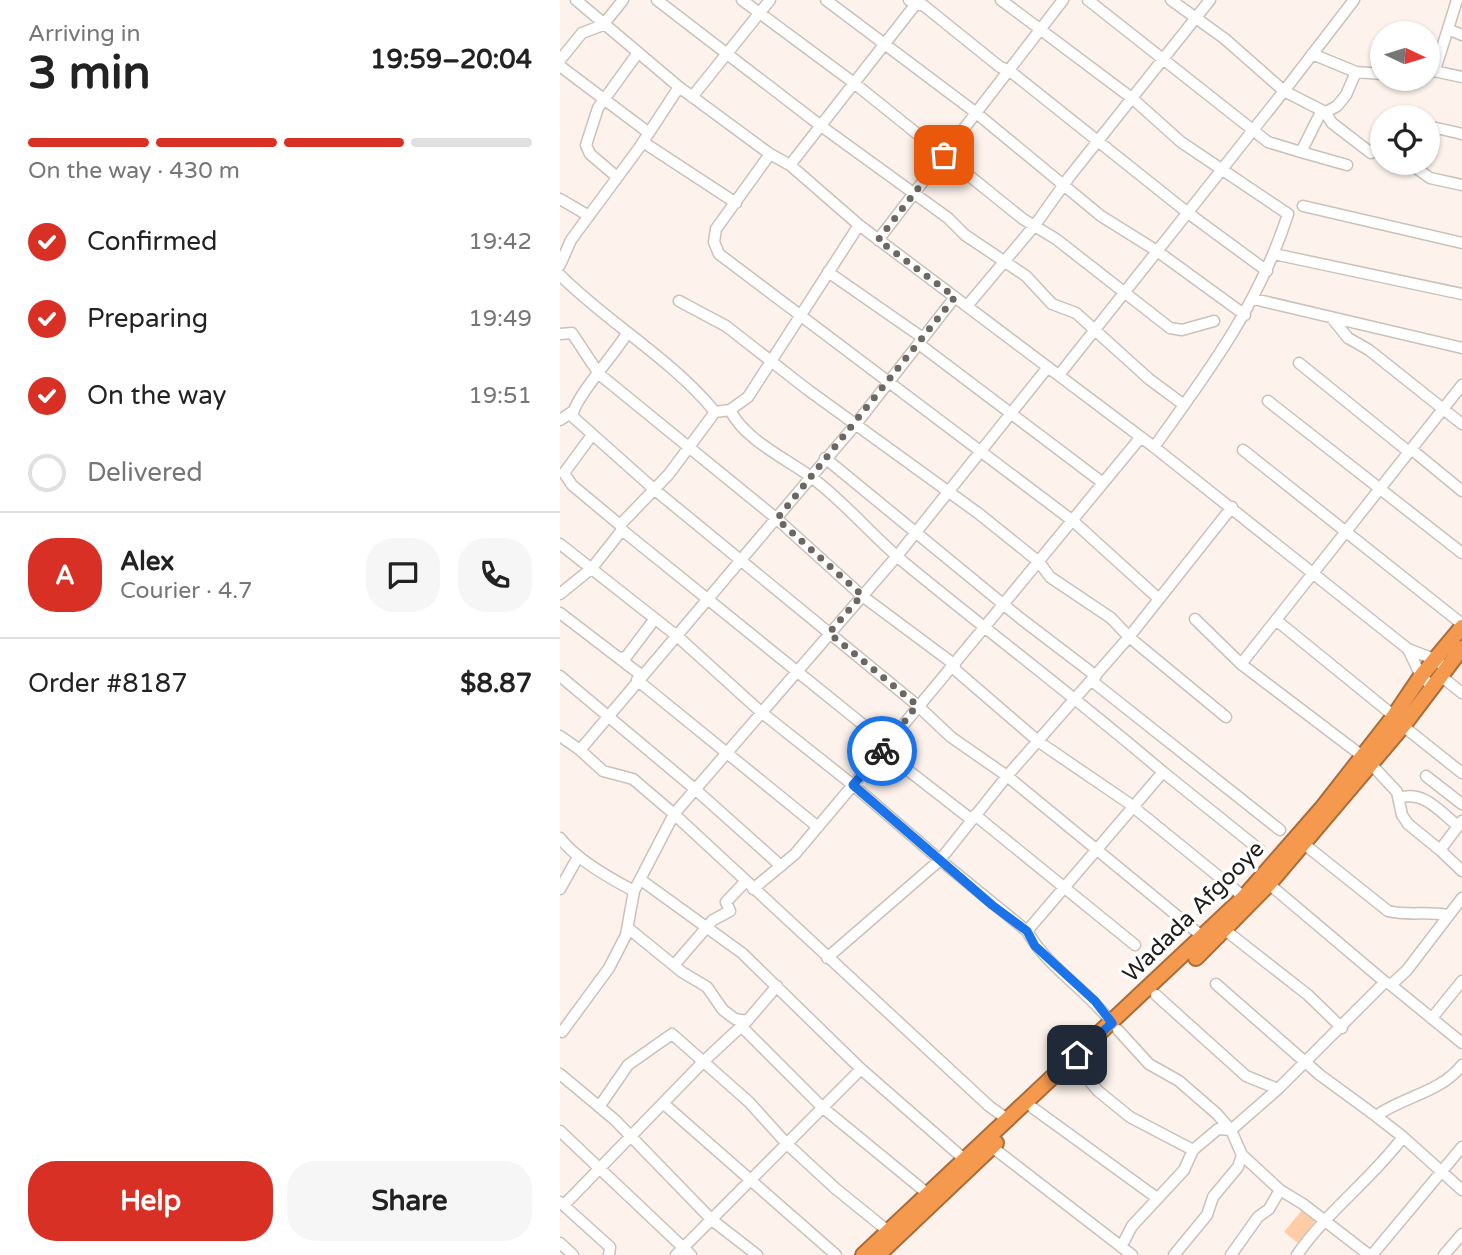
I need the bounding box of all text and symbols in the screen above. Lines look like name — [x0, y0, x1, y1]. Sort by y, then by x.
text: Arriving in — [28, 20, 141, 48]
north arrow — [1370, 21, 1440, 91]
map controls — [1370, 21, 1440, 175]
text: 19:59–20:04 — [370, 44, 532, 75]
text: 3 min — [28, 46, 151, 101]
button: locate — [1370, 105, 1440, 175]
pin — [914, 125, 974, 185]
icon: bag — [925, 136, 963, 174]
text: On the way · 430 m — [28, 157, 240, 185]
icon: check — [28, 223, 66, 261]
text: Confirmed — [87, 226, 217, 257]
text: 19:42 — [468, 228, 532, 256]
icon: check — [28, 300, 66, 338]
text: Preparing — [87, 303, 208, 334]
text: 19:49 — [468, 305, 532, 333]
icon: check — [28, 377, 66, 415]
text: On the way — [87, 380, 227, 411]
text: 19:51 — [468, 382, 532, 410]
text: Delivered — [87, 457, 203, 488]
button: chat — [366, 538, 440, 612]
button: phone — [458, 538, 532, 612]
text: Alex — [120, 546, 174, 577]
text: A — [55, 560, 75, 591]
text: Courier · 4.7 — [120, 577, 253, 605]
text: Order #8187 — [28, 668, 188, 699]
text: $8.87 — [460, 668, 532, 699]
courier — [847, 716, 917, 786]
icon: bike — [863, 732, 901, 770]
street label: Wadada Afgooye — [1117, 835, 1270, 988]
pin — [1047, 1025, 1107, 1085]
icon: home — [1058, 1036, 1096, 1074]
button: Help — [28, 1161, 273, 1241]
button: Share — [287, 1161, 532, 1241]

